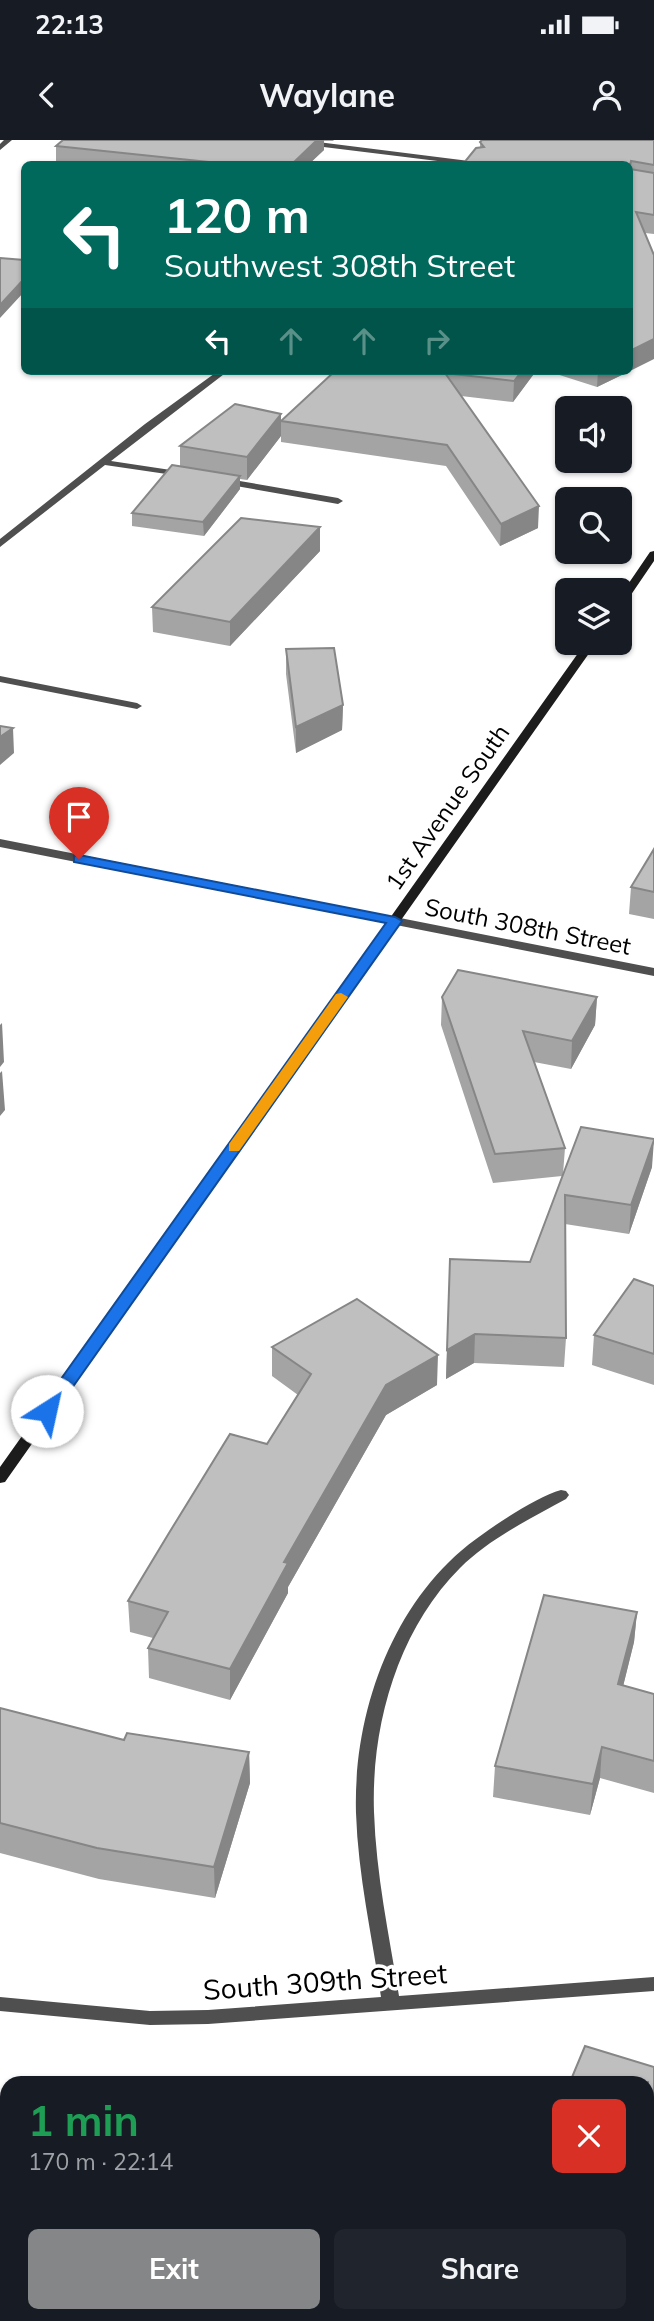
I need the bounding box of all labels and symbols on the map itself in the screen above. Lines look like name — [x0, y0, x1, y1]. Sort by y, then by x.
street label: 1st Avenue South — [379, 718, 515, 896]
pin — [49, 787, 109, 859]
street label: South 308th Street — [422, 891, 634, 961]
position arrow — [10, 1374, 84, 1448]
street label: South 309th Street — [202, 1955, 448, 2007]

